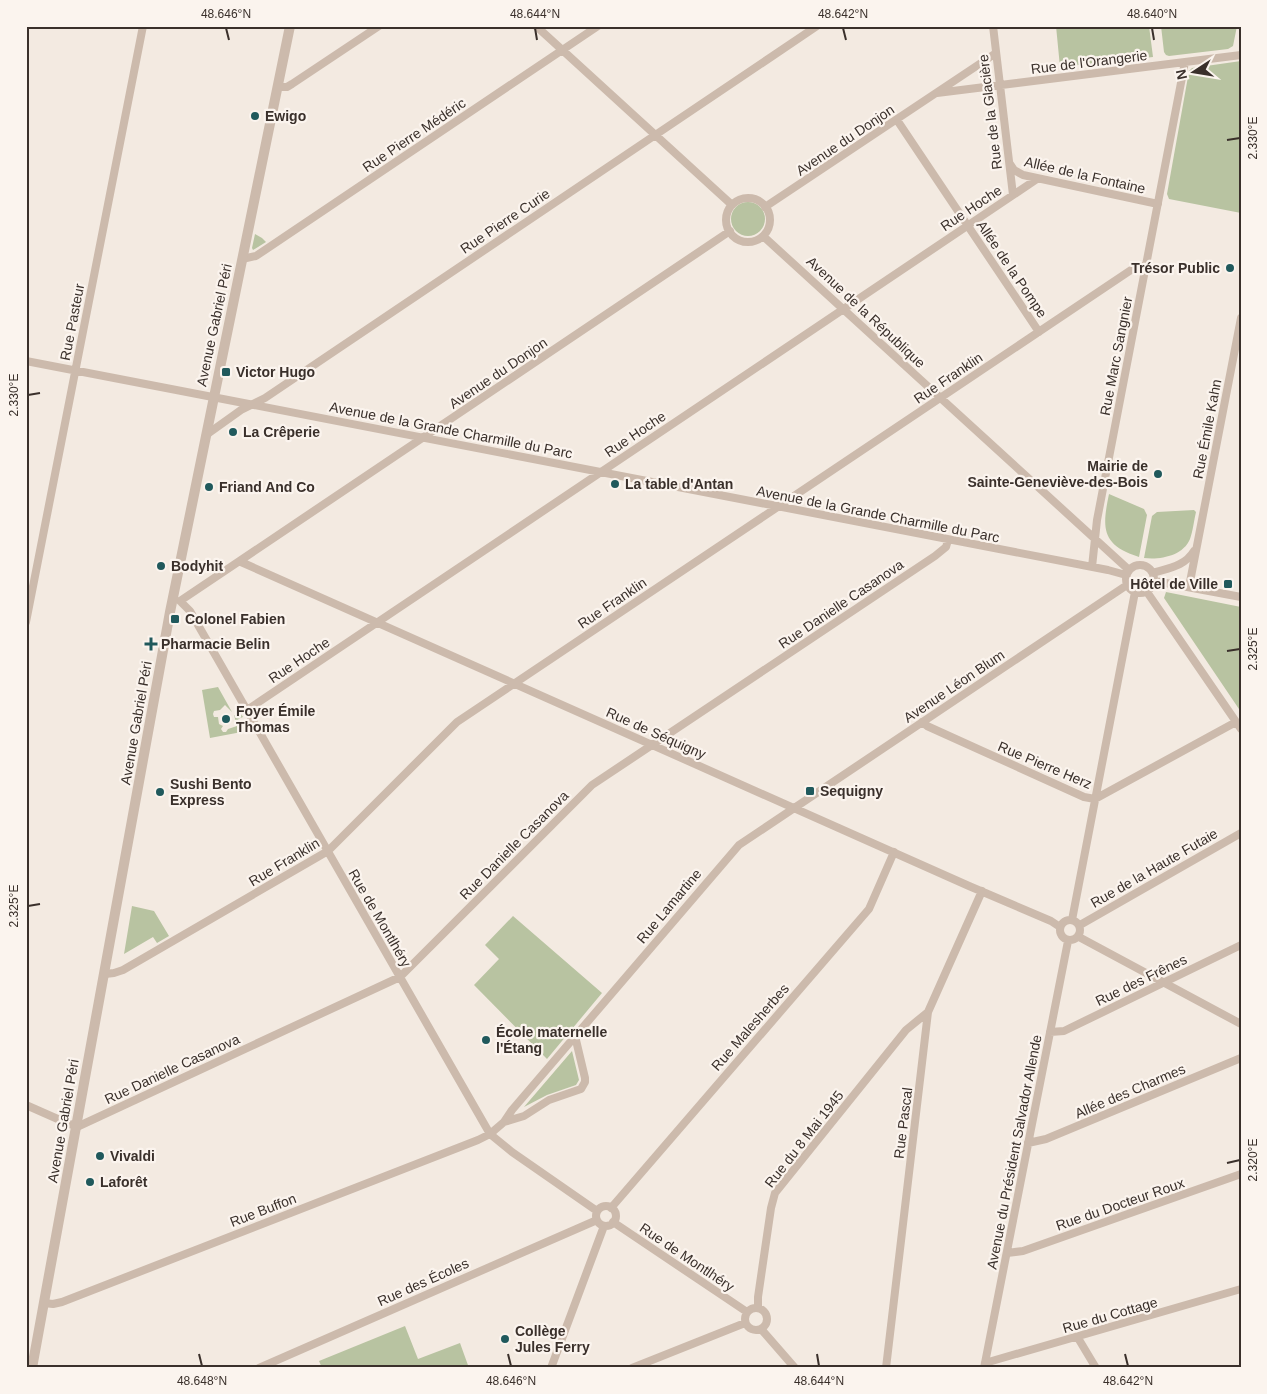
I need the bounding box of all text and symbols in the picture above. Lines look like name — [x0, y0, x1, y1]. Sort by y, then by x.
text: 48.646°N — [201, 7, 251, 21]
text: 48.644°N — [510, 7, 560, 21]
text: 48.642°N — [818, 7, 868, 21]
text: 48.640°N — [1127, 7, 1177, 21]
street label: Rue de l'Orangerie — [1030, 47, 1148, 77]
north arrow — [1170, 48, 1220, 98]
street label: Rue de la Glacière — [975, 53, 1005, 171]
text: N — [1172, 68, 1190, 81]
street label: Rue Pierre Médéric — [360, 95, 468, 175]
street label: Avenue du Donjon — [793, 101, 897, 179]
place label: Ewigo — [265, 108, 306, 124]
marker: Ewigo — [249, 110, 261, 122]
text: 2.330°E — [1246, 117, 1260, 159]
street label: Allée de la Fontaine — [1023, 153, 1147, 197]
street label: Rue Hoche — [937, 182, 1005, 234]
street label: Rue Pierre Curie — [457, 185, 553, 257]
street label: Allée de la Pompe — [974, 217, 1051, 321]
street label: Avenue de la République — [803, 253, 929, 371]
place label: Trésor Public — [1131, 260, 1220, 276]
street label: Avenue Gabriel Péri — [193, 262, 235, 388]
marker: Trésor Public — [1224, 262, 1236, 274]
street label: Rue Pasteur — [57, 282, 87, 362]
street label: Rue Marc Sangnier — [1097, 295, 1135, 417]
street label: Avenue du Donjon — [446, 334, 550, 412]
street label: Rue Franklin — [911, 349, 985, 407]
place label: Victor Hugo — [236, 364, 315, 380]
marker: Victor Hugo — [220, 366, 232, 378]
text: 2.330°E — [7, 374, 21, 416]
street label: Rue Émile Kahn — [1189, 378, 1225, 480]
street label: Avenue de la Grande Charmille du Parc — [328, 399, 574, 461]
street label: Rue Hoche — [601, 408, 669, 460]
place label: La Crêperie — [243, 424, 320, 440]
marker: La Crêperie — [227, 426, 239, 438]
place label: Mairie de Sainte-Geneviève-des-Bois — [967, 458, 1148, 490]
marker: Mairie de Sainte-Geneviève-des-Bois — [1152, 468, 1164, 480]
place label: La table d'Antan — [625, 476, 733, 492]
marker: La table d'Antan — [609, 478, 621, 490]
place label: Friand And Co — [219, 479, 315, 495]
marker: Friand And Co — [203, 481, 215, 493]
street label: Avenue de la Grande Charmille du Parc — [755, 483, 1001, 545]
street label: Rue Danielle Casanova — [776, 556, 907, 652]
place label: Bodyhit — [171, 558, 223, 574]
marker: Bodyhit — [155, 560, 167, 572]
street label: Rue Franklin — [575, 574, 649, 632]
place label: Hôtel de Ville — [1130, 576, 1218, 592]
marker: Hôtel de Ville — [1222, 578, 1234, 590]
place label: Colonel Fabien — [185, 611, 285, 627]
marker: Colonel Fabien — [169, 613, 181, 625]
text: 2.325°E — [1246, 628, 1260, 670]
street label: Rue Hoche — [265, 634, 333, 686]
place label: Pharmacie Belin — [161, 636, 270, 652]
marker: Pharmacie Belin — [145, 638, 157, 650]
street label: Avenue Léon Blum — [901, 646, 1007, 726]
street label: Avenue Gabriel Péri — [117, 660, 155, 786]
place label: Foyer Émile Thomas — [236, 703, 316, 735]
street label: Rue de Séquigny — [604, 704, 708, 762]
marker: Foyer Émile Thomas — [220, 713, 232, 725]
street label: Rue Pierre Herz — [996, 738, 1094, 792]
place label: Sushi Bento Express — [170, 776, 252, 808]
place label: Sequigny — [820, 783, 883, 799]
marker: Sequigny — [804, 785, 816, 797]
marker: Sushi Bento Express — [154, 786, 166, 798]
street label: Rue Danielle Casanova — [456, 787, 572, 903]
street label: Rue de la Haute Futaie — [1088, 825, 1221, 911]
street label: Rue Franklin — [246, 835, 322, 889]
street label: Rue de Montlhéry — [345, 866, 415, 970]
street label: Rue Lamartine — [633, 866, 705, 946]
text: 2.325°E — [7, 885, 21, 927]
street label: Rue des Frênes — [1093, 951, 1189, 1009]
street label: Rue Malesherbes — [708, 980, 792, 1074]
place label: École maternelle l'Étang — [496, 1024, 607, 1056]
street label: Rue Danielle Casanova — [102, 1031, 242, 1107]
street label: Avenue du Président Salvador Allende — [983, 1033, 1045, 1271]
marker: École maternelle l'Étang — [480, 1034, 492, 1046]
street label: Avenue Gabriel Péri — [44, 1058, 82, 1184]
street label: Allée des Charmes — [1072, 1061, 1188, 1121]
street label: Rue Pascal — [891, 1086, 915, 1160]
street label: Rue du 8 Mai 1945 — [761, 1087, 847, 1191]
text: 2.320°E — [1246, 1139, 1260, 1181]
place label: Vivaldi — [110, 1148, 155, 1164]
marker: Vivaldi — [94, 1150, 106, 1162]
place label: Laforêt — [100, 1174, 148, 1190]
street label: Rue du Docteur Roux — [1054, 1175, 1186, 1233]
marker: Laforêt — [84, 1176, 96, 1188]
street label: Rue Buffon — [228, 1190, 298, 1230]
street label: Rue de Montlhéry — [637, 1219, 737, 1295]
street label: Rue des Écoles — [375, 1255, 471, 1309]
street label: Rue du Cottage — [1061, 1294, 1160, 1336]
place label: Collège Jules Ferry — [515, 1323, 590, 1355]
marker: Collège Jules Ferry — [499, 1333, 511, 1345]
text: 48.648°N — [177, 1374, 227, 1388]
text: 48.646°N — [486, 1374, 536, 1388]
text: 48.644°N — [794, 1374, 844, 1388]
text: 48.642°N — [1103, 1374, 1153, 1388]

